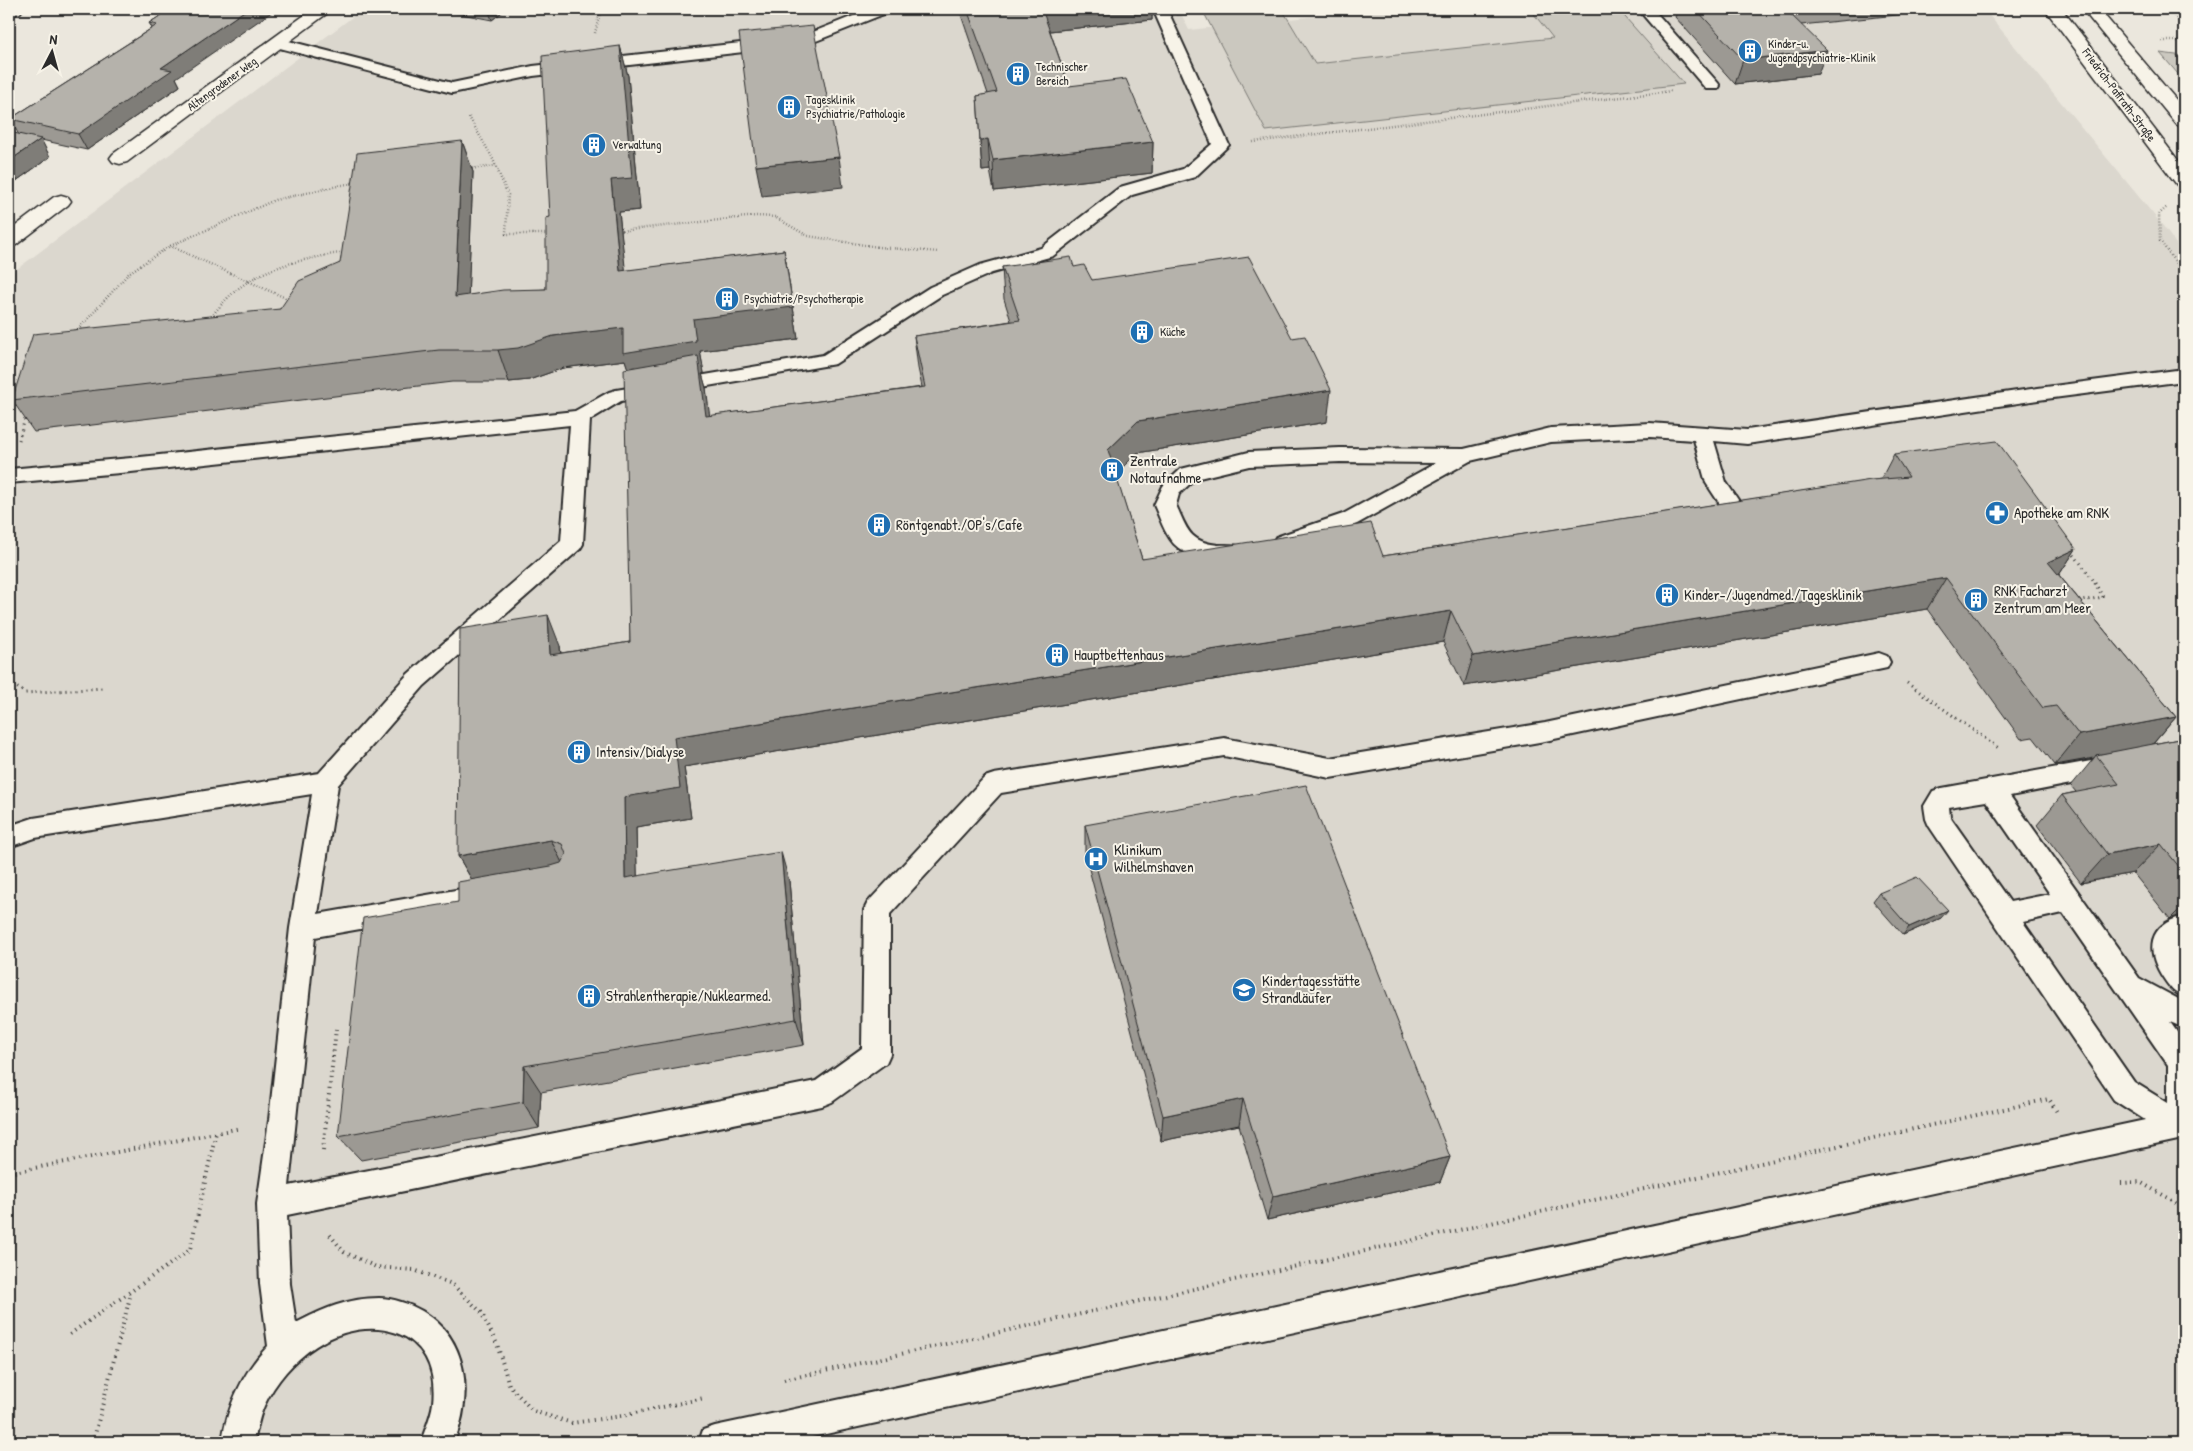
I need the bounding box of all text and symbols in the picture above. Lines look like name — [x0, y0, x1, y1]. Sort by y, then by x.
north arrow — [28, 28, 78, 78]
text: N — [49, 29, 59, 48]
place label: Kinder-u. Jugendpsychiatrie-Klinik — [1768, 35, 1876, 66]
building icon: Kinder-u. Jugendpsychiatrie-Klinik — [1737, 38, 1763, 64]
street label: Friedrich-Paffrath-Straße — [2078, 44, 2160, 145]
street label: Altengrodener Weg — [183, 52, 260, 115]
place label: Technischer Bereich — [1036, 58, 1088, 89]
building icon: Technischer Bereich — [1005, 61, 1031, 87]
place label: Tagesklinik Psychiatrie/Pathologie — [806, 91, 905, 122]
building icon: Tagesklinik Psychiatrie/Pathologie — [776, 94, 802, 120]
building icon: Verwaltung — [581, 132, 607, 158]
place label: Verwaltung — [612, 136, 661, 153]
building icon: Psychiatrie/Psychotherapie — [714, 286, 740, 312]
place label: Psychiatrie/Psychotherapie — [744, 290, 864, 307]
building icon: Küche — [1129, 319, 1155, 345]
place label: Küche — [1160, 323, 1186, 340]
place label: Zentrale Notaufnahme — [1130, 450, 1202, 488]
building icon: Zentrale Notaufnahme — [1099, 457, 1125, 483]
pharmacy icon: Apotheke am RNK — [1984, 500, 2010, 526]
place label: Apotheke am RNK — [2014, 502, 2109, 523]
building icon: Röntgenabt./OP's/Cafe — [866, 512, 892, 538]
place label: Röntgenabt./OP's/Cafe — [896, 514, 1023, 535]
place label: RNK Facharzt Zentrum am Meer — [1994, 580, 2091, 618]
building icon: Kinder-/Jugendmed./Tagesklinik — [1654, 582, 1680, 608]
place label: Kinder-/Jugendmed./Tagesklinik — [1684, 584, 1862, 605]
building icon: RNK Facharzt Zentrum am Meer — [1963, 587, 1989, 613]
building icon: Hauptbettenhaus — [1044, 642, 1070, 668]
place label: Hauptbettenhaus — [1074, 644, 1164, 665]
building icon: Intensiv/Dialyse — [566, 739, 592, 765]
place label: Intensiv/Dialyse — [596, 741, 684, 762]
place label: Klinikum Wilhelmshaven — [1114, 839, 1194, 877]
hospital icon: Klinikum Wilhelmshaven — [1083, 846, 1109, 872]
place label: Kindertagesstätte Strandläufer — [1262, 970, 1360, 1008]
school or university icon: Kindertagesstätte Strandläufer — [1231, 977, 1257, 1003]
building icon: Strahlentherapie/Nuklearmed. — [576, 983, 602, 1009]
place label: Strahlentherapie/Nuklearmed. — [606, 985, 771, 1006]

